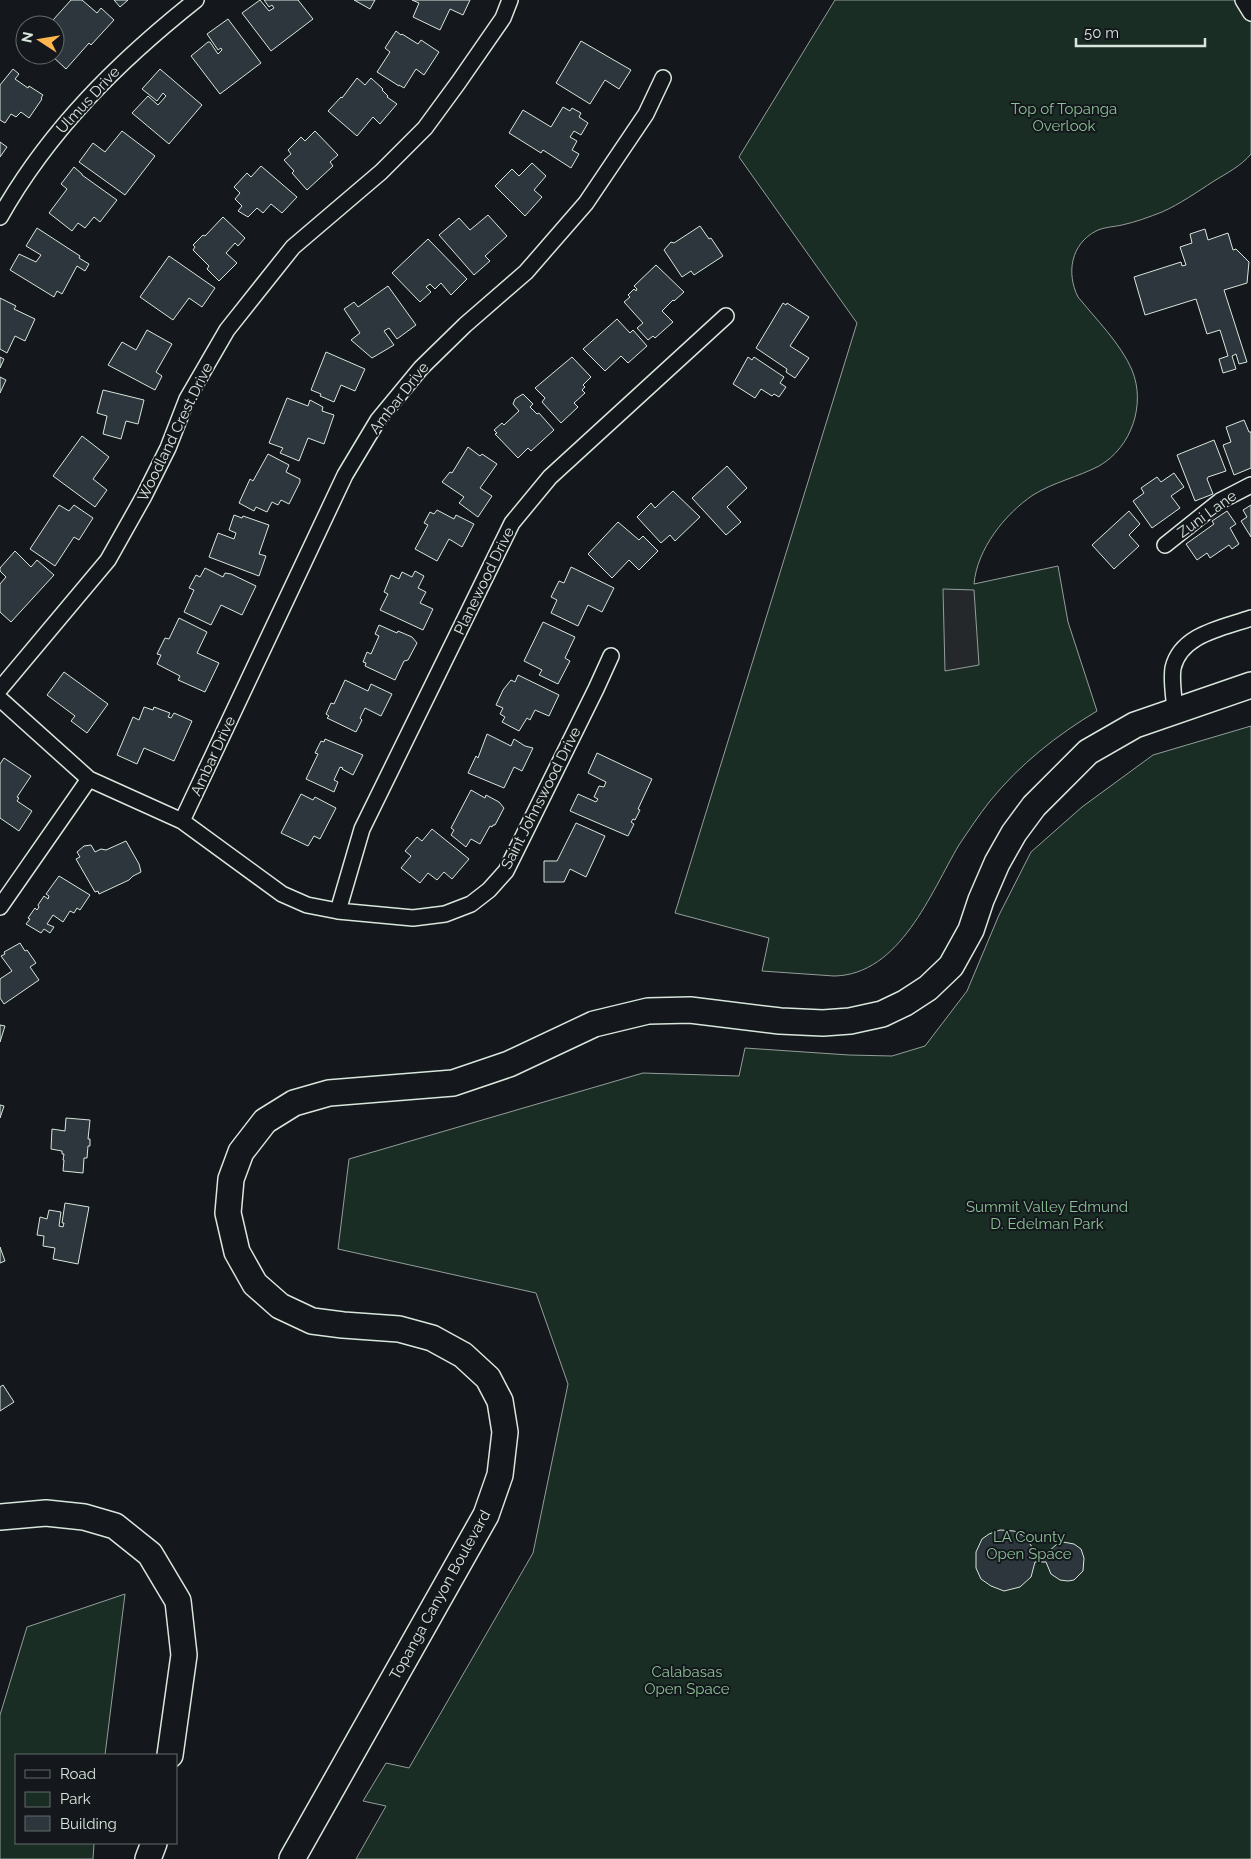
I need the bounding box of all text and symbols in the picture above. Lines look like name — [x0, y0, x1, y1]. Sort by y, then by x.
north arrow — [15, 15, 65, 65]
scale bar — [1076, 15, 1205, 47]
text: 50 m — [1084, 24, 1119, 42]
text: N — [18, 30, 36, 44]
street label: Ulmus Drive — [52, 63, 124, 137]
park label: Top of Topanga Overlook — [1011, 100, 1117, 135]
street label: Ambar Drive — [365, 358, 433, 437]
street label: Woodland Crest Drive — [134, 360, 216, 504]
street label: Zuni Lane — [1174, 486, 1240, 541]
street label: Planewood Drive — [450, 524, 518, 638]
street label: Ambar Drive — [187, 713, 239, 799]
street label: Saint Johnswood Drive — [497, 724, 585, 872]
park label: Summit Valley Edmund D. Edelman Park — [966, 1198, 1128, 1233]
street label: Topanga Canyon Boulevard — [386, 1507, 494, 1683]
park label: LA County Open Space — [986, 1528, 1072, 1563]
park label: Calabasas Open Space — [644, 1663, 730, 1698]
legend — [15, 1754, 178, 1844]
text: Road — [60, 1765, 96, 1783]
text: Park — [60, 1790, 91, 1808]
text: Building — [60, 1815, 117, 1833]

